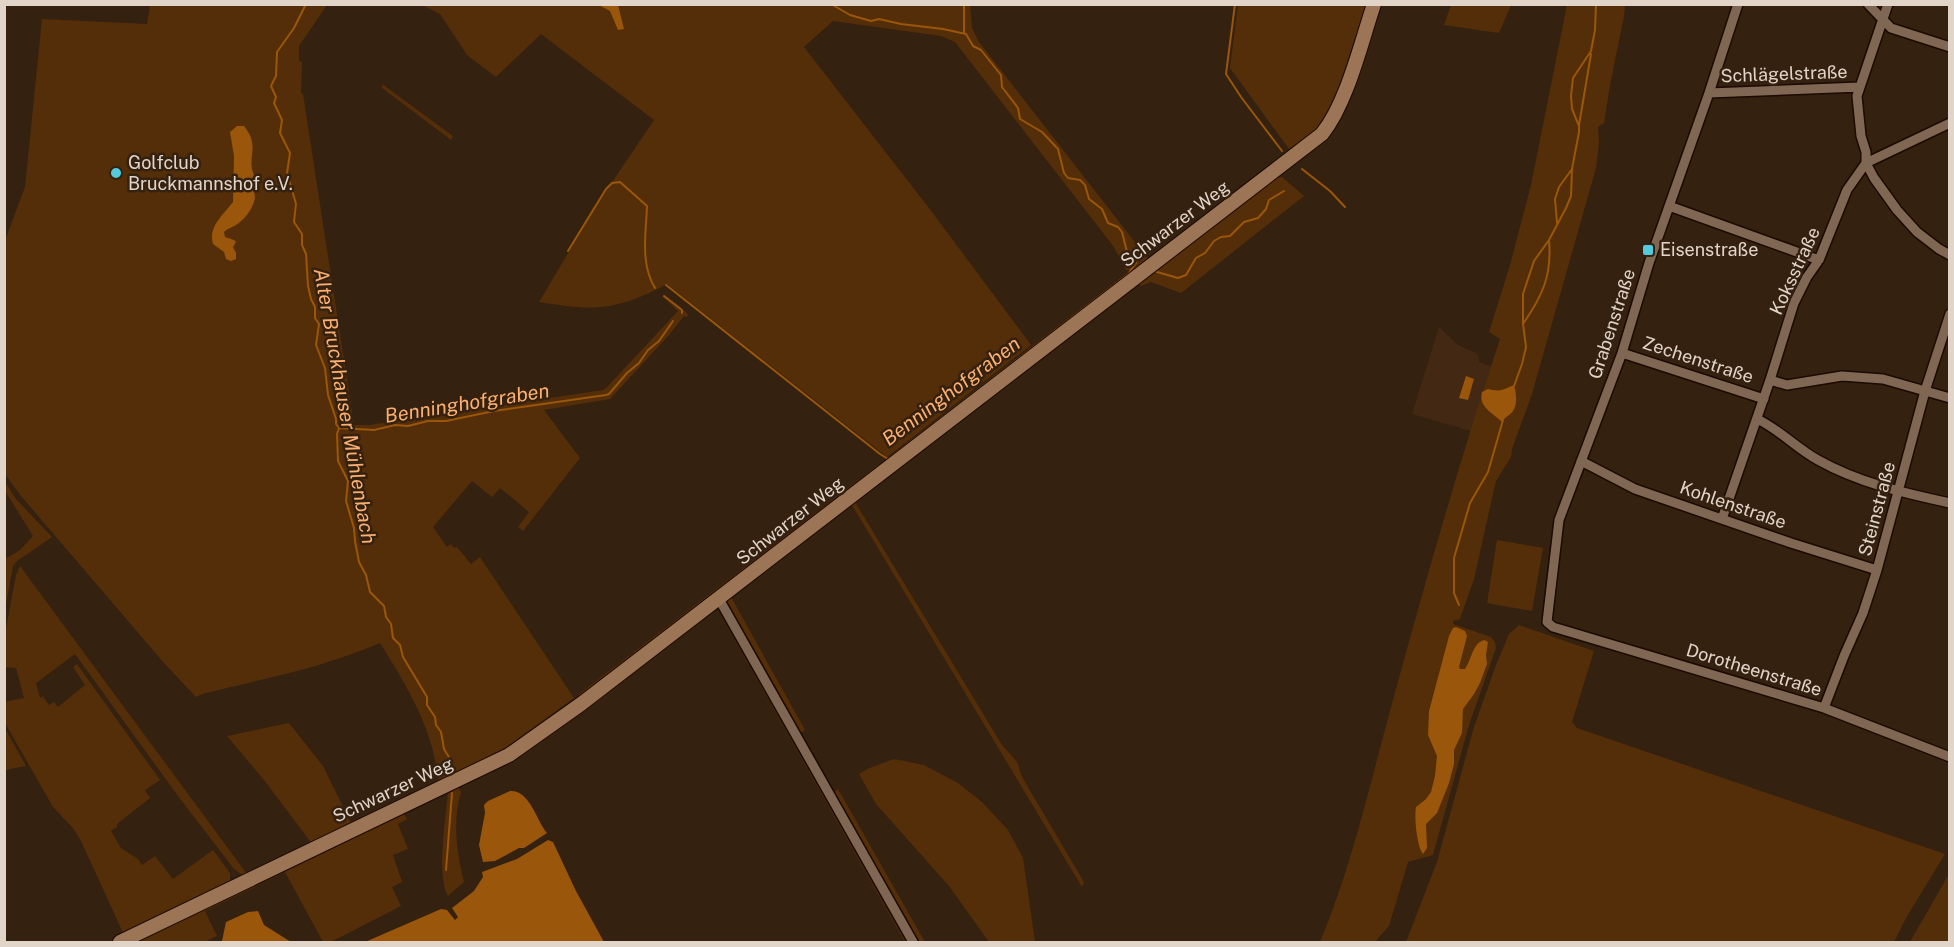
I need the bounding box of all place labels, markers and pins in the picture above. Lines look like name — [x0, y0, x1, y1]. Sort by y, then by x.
place label: Golfclub Bruckmannshof e.V. — [128, 152, 293, 194]
marker: Golfclub Bruckmannshof e.V. — [109, 166, 123, 180]
place label: Eisenstraße — [1660, 239, 1758, 260]
marker: Eisenstraße — [1641, 243, 1655, 257]

